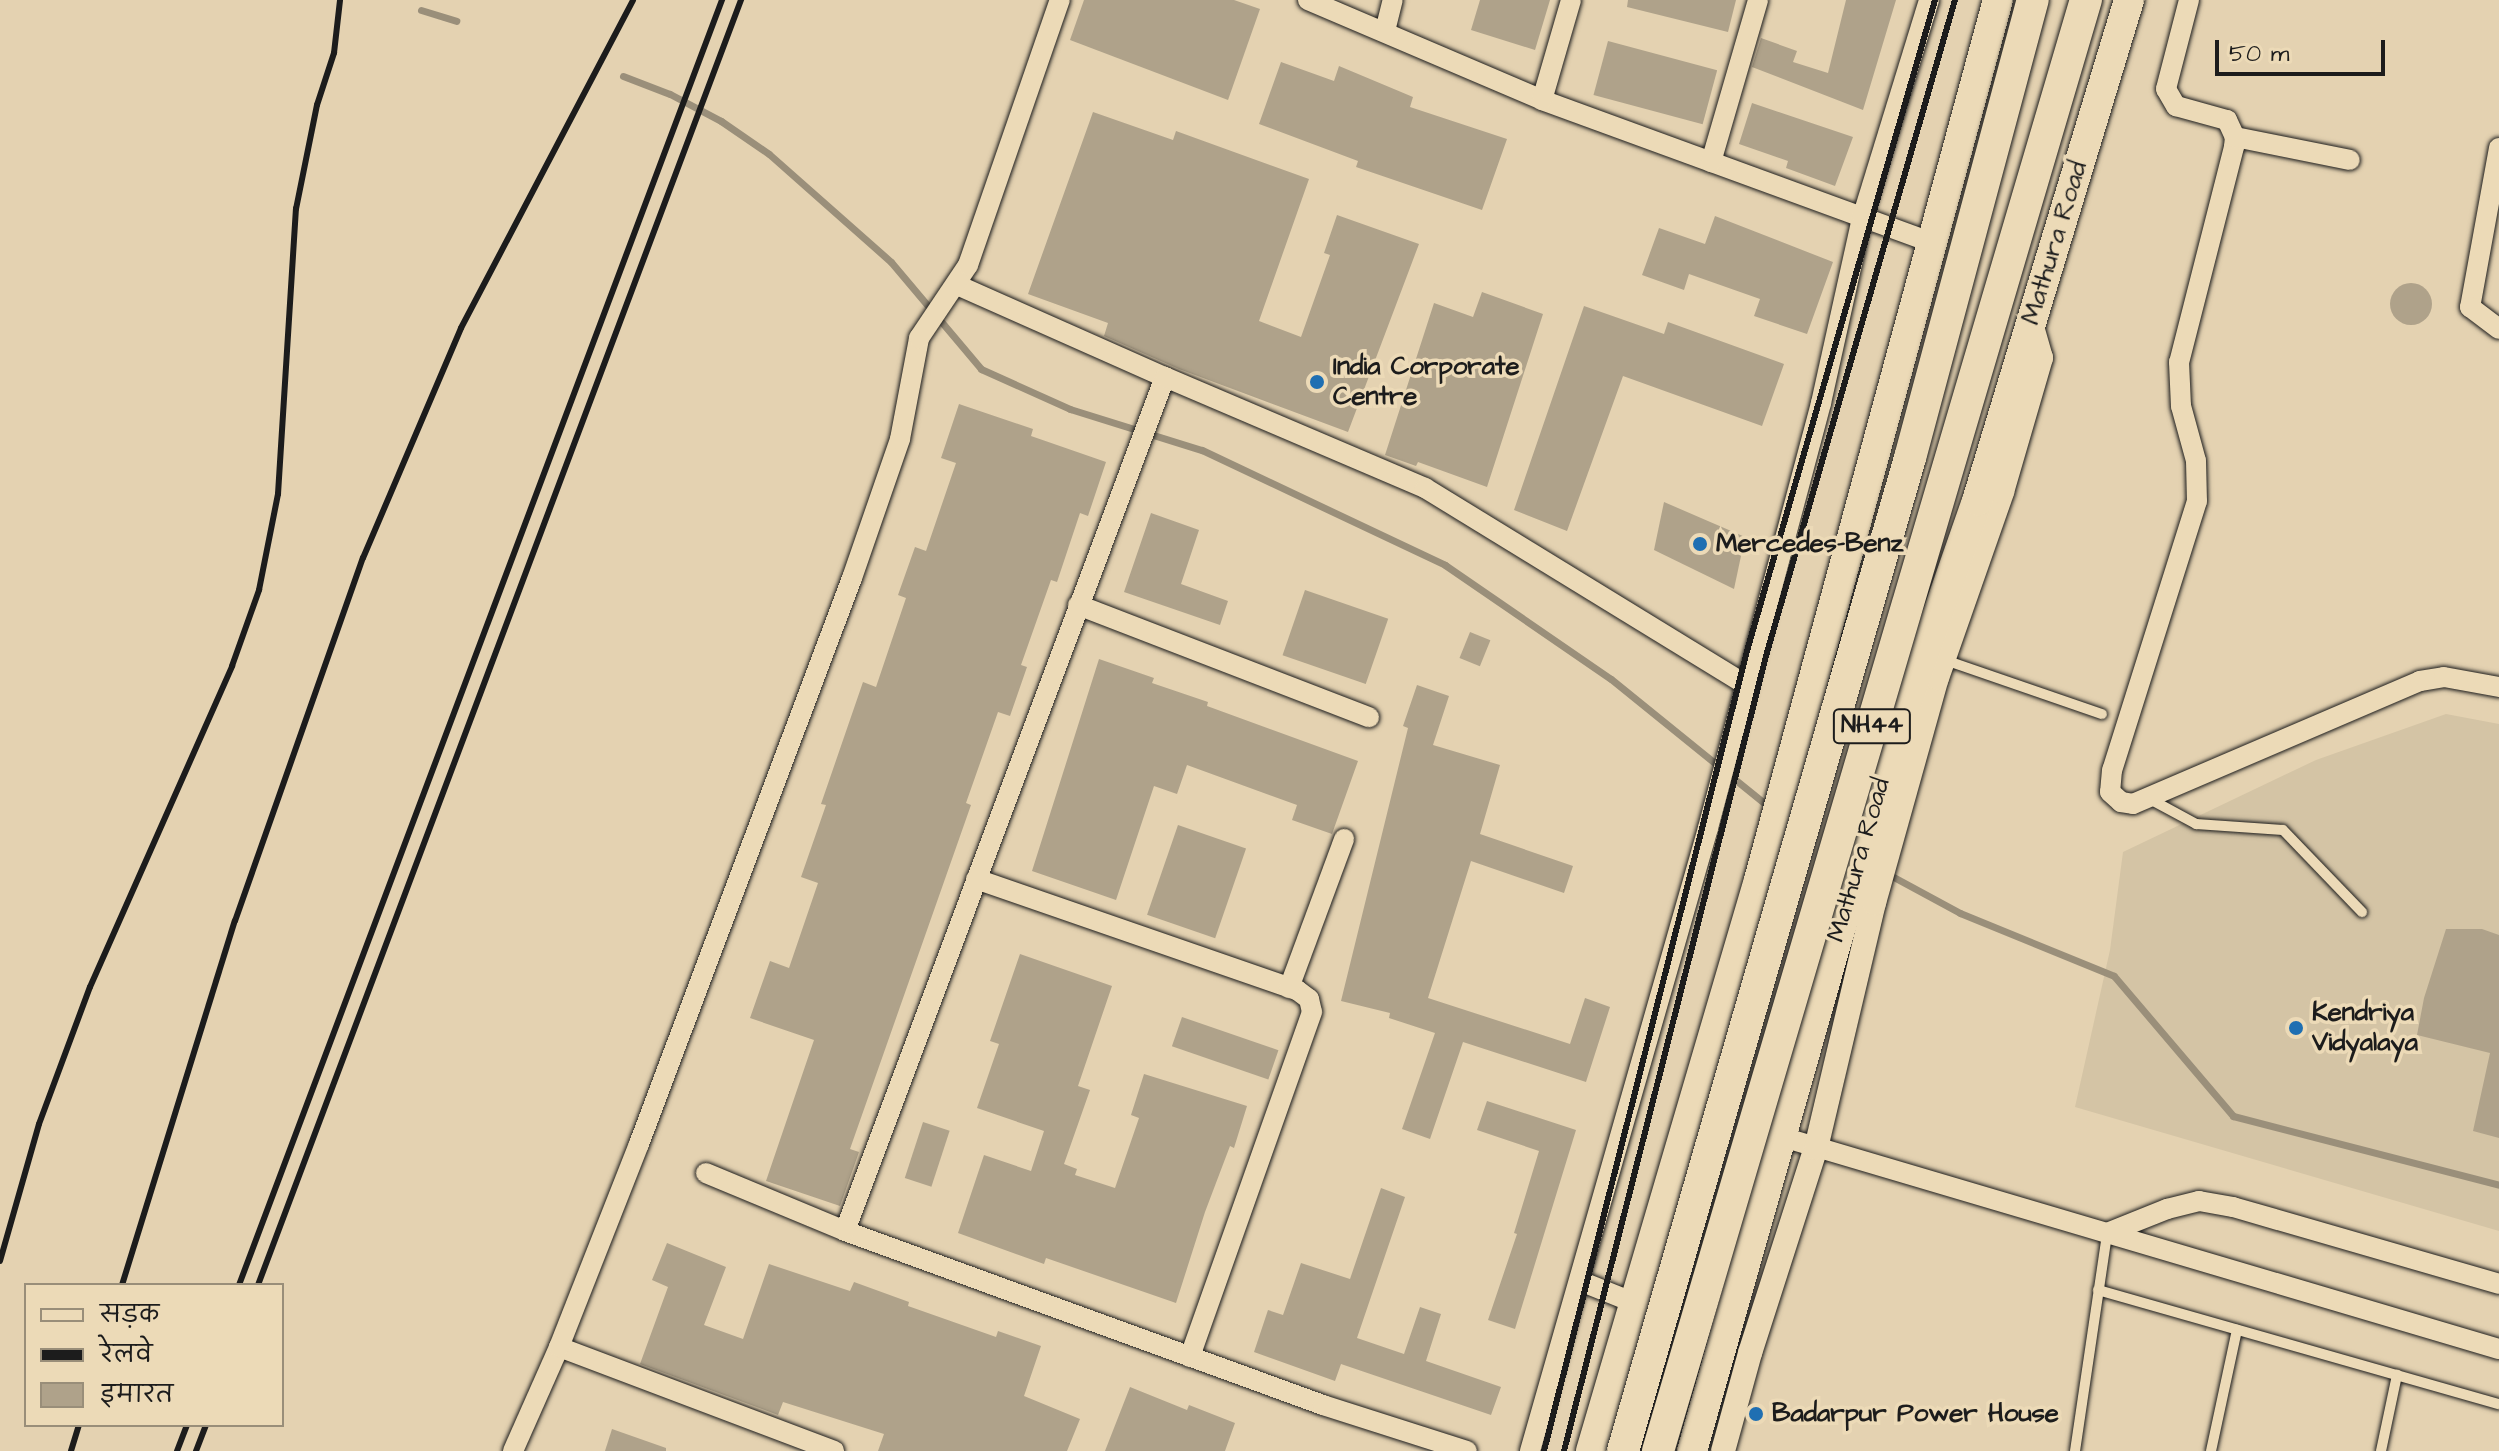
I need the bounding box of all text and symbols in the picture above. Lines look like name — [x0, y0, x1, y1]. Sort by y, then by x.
scale bar — [2219, 24, 2389, 74]
text: 50 m — [2229, 37, 2289, 71]
street label: Mathura Road — [2015, 158, 2095, 328]
place label: India Corporate Centre — [1333, 351, 1519, 412]
marker: India Corporate Centre — [1308, 373, 1326, 391]
place label: Mercedes-Benz — [1716, 528, 1903, 560]
marker: Mercedes-Benz — [1691, 535, 1709, 553]
road number: NH44 — [1832, 706, 1912, 746]
street label: Mathura Road — [1821, 774, 1897, 946]
place label: Kendriya Vidyalaya — [2312, 997, 2418, 1058]
marker: Kendriya Vidyalaya — [2287, 1019, 2305, 1037]
legend — [24, 1283, 284, 1427]
text: सड़क — [100, 1298, 159, 1332]
text: रेलवे — [100, 1338, 153, 1372]
text: इमारत — [100, 1378, 173, 1412]
place label: Badarpur Power House — [1772, 1398, 2059, 1430]
marker: Badarpur Power House — [1747, 1405, 1765, 1423]

